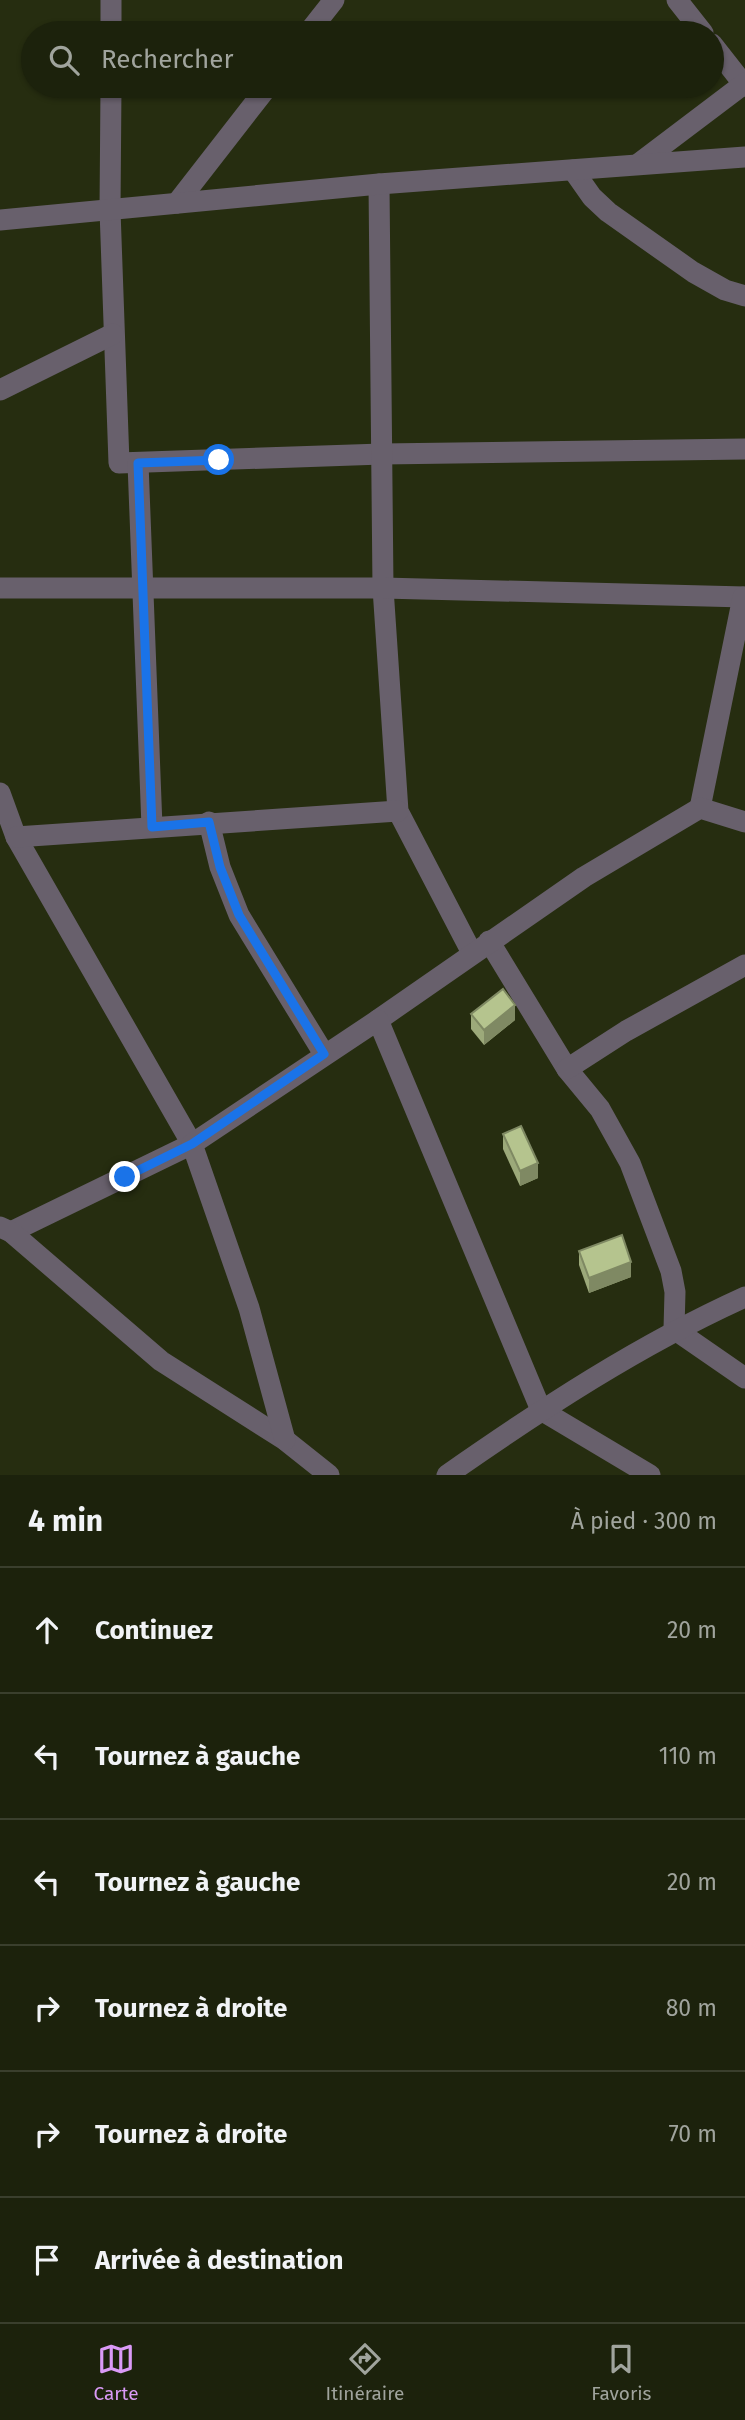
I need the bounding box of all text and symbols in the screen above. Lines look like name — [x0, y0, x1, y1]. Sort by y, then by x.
search box — [21, 21, 724, 98]
icon: search — [45, 41, 83, 79]
text: Rechercher — [101, 44, 233, 75]
route start — [203, 444, 234, 475]
route end — [109, 1161, 140, 1192]
text: 4 min — [28, 1503, 103, 1539]
text: À pied · 300 m — [571, 1507, 717, 1535]
icon: ahead — [28, 1611, 66, 1649]
text: Continuez — [95, 1615, 213, 1646]
text: 20 m — [667, 1616, 717, 1644]
icon: left — [28, 1737, 66, 1775]
text: Tournez à gauche — [95, 1741, 300, 1772]
text: 110 m — [659, 1742, 717, 1770]
icon: left — [28, 1863, 66, 1901]
text: Tournez à gauche — [95, 1867, 300, 1898]
text: 20 m — [667, 1868, 717, 1896]
icon: right — [28, 1989, 66, 2027]
text: Tournez à droite — [95, 1993, 287, 2024]
text: 80 m — [666, 1994, 717, 2022]
icon: right — [28, 2115, 66, 2153]
text: Tournez à droite — [95, 2119, 287, 2150]
text: 70 m — [668, 2120, 717, 2148]
icon: arrive — [28, 2241, 66, 2279]
text: Arrivée à destination — [95, 2245, 344, 2276]
tab: Carte — [93, 2340, 139, 2405]
tab: Itinéraire — [326, 2340, 404, 2405]
tab: Favoris — [591, 2340, 652, 2405]

